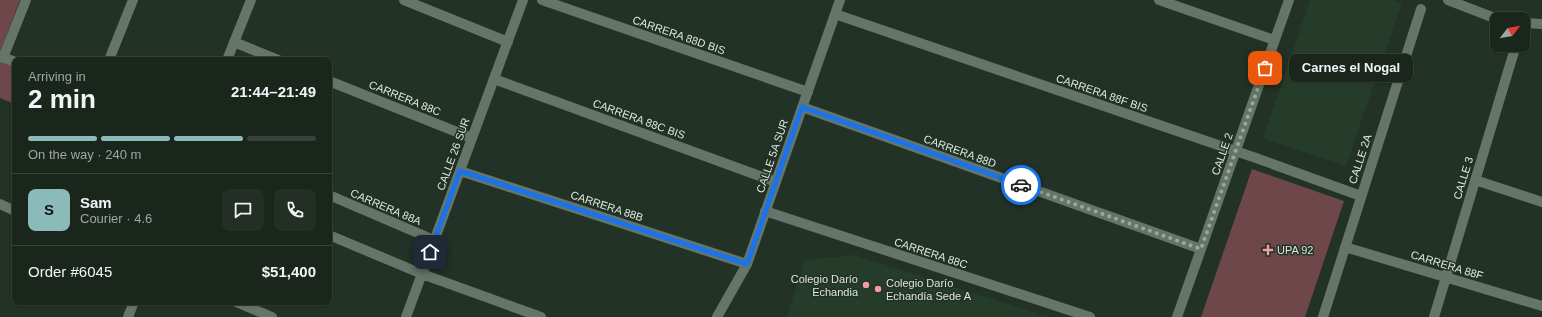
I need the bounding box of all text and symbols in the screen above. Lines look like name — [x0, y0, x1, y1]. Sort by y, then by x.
north arrow — [1490, 12, 1530, 52]
map controls — [1490, 12, 1530, 52]
street label: CARRERA 88D BIS — [631, 14, 727, 56]
pin — [1248, 51, 1282, 85]
callout: Carnes el Nogal — [1289, 54, 1413, 82]
icon: bag — [1254, 57, 1276, 79]
text: Carnes el Nogal — [1302, 60, 1400, 75]
text: Arriving in — [28, 69, 86, 84]
street label: CARRERA 88F BIS — [1055, 72, 1149, 114]
street label: CARRERA 88C — [367, 78, 443, 118]
text: 21:44–21:49 — [231, 83, 316, 100]
text: 2 min — [28, 84, 96, 114]
street label: CARRERA 88C BIS — [591, 97, 687, 141]
street label: CALLE 26 SUR — [434, 116, 472, 192]
street label: CALLE 5A SUR — [754, 118, 790, 194]
street label: CALLE 2 — [1209, 131, 1235, 177]
street label: CARRERA 88D — [922, 132, 998, 170]
street label: CALLE 2A — [1346, 132, 1374, 185]
text: On the way · 240 m — [28, 147, 141, 162]
street label: CALLE 3 — [1451, 155, 1475, 201]
courier — [1001, 165, 1041, 205]
icon: car — [1010, 174, 1032, 196]
street label: CARRERA 88A — [349, 187, 424, 228]
button: chat — [222, 189, 264, 231]
button: phone — [274, 189, 316, 231]
street label: CARRERA 88B — [569, 189, 645, 223]
text: Sam — [80, 194, 112, 211]
text: S — [44, 201, 54, 218]
text: Courier · 4.6 — [80, 211, 152, 226]
pin — [413, 235, 447, 269]
street label: CARRERA 88C — [893, 235, 969, 271]
icon: home — [419, 241, 441, 263]
marker: UPA 92 — [1262, 244, 1274, 256]
place label: UPA 92 — [1277, 244, 1314, 256]
street label: CARRERA 88F — [1409, 248, 1485, 282]
text: Order #6045 — [28, 263, 112, 280]
text: $51,400 — [262, 263, 316, 280]
place label: Colegio Darío Echandia — [791, 273, 859, 298]
place label: Colegio Darío Echandía Sede A — [886, 277, 972, 302]
marker: Colegio Darío Echandia — [861, 280, 871, 290]
marker: Colegio Darío Echandía Sede A — [873, 284, 883, 294]

